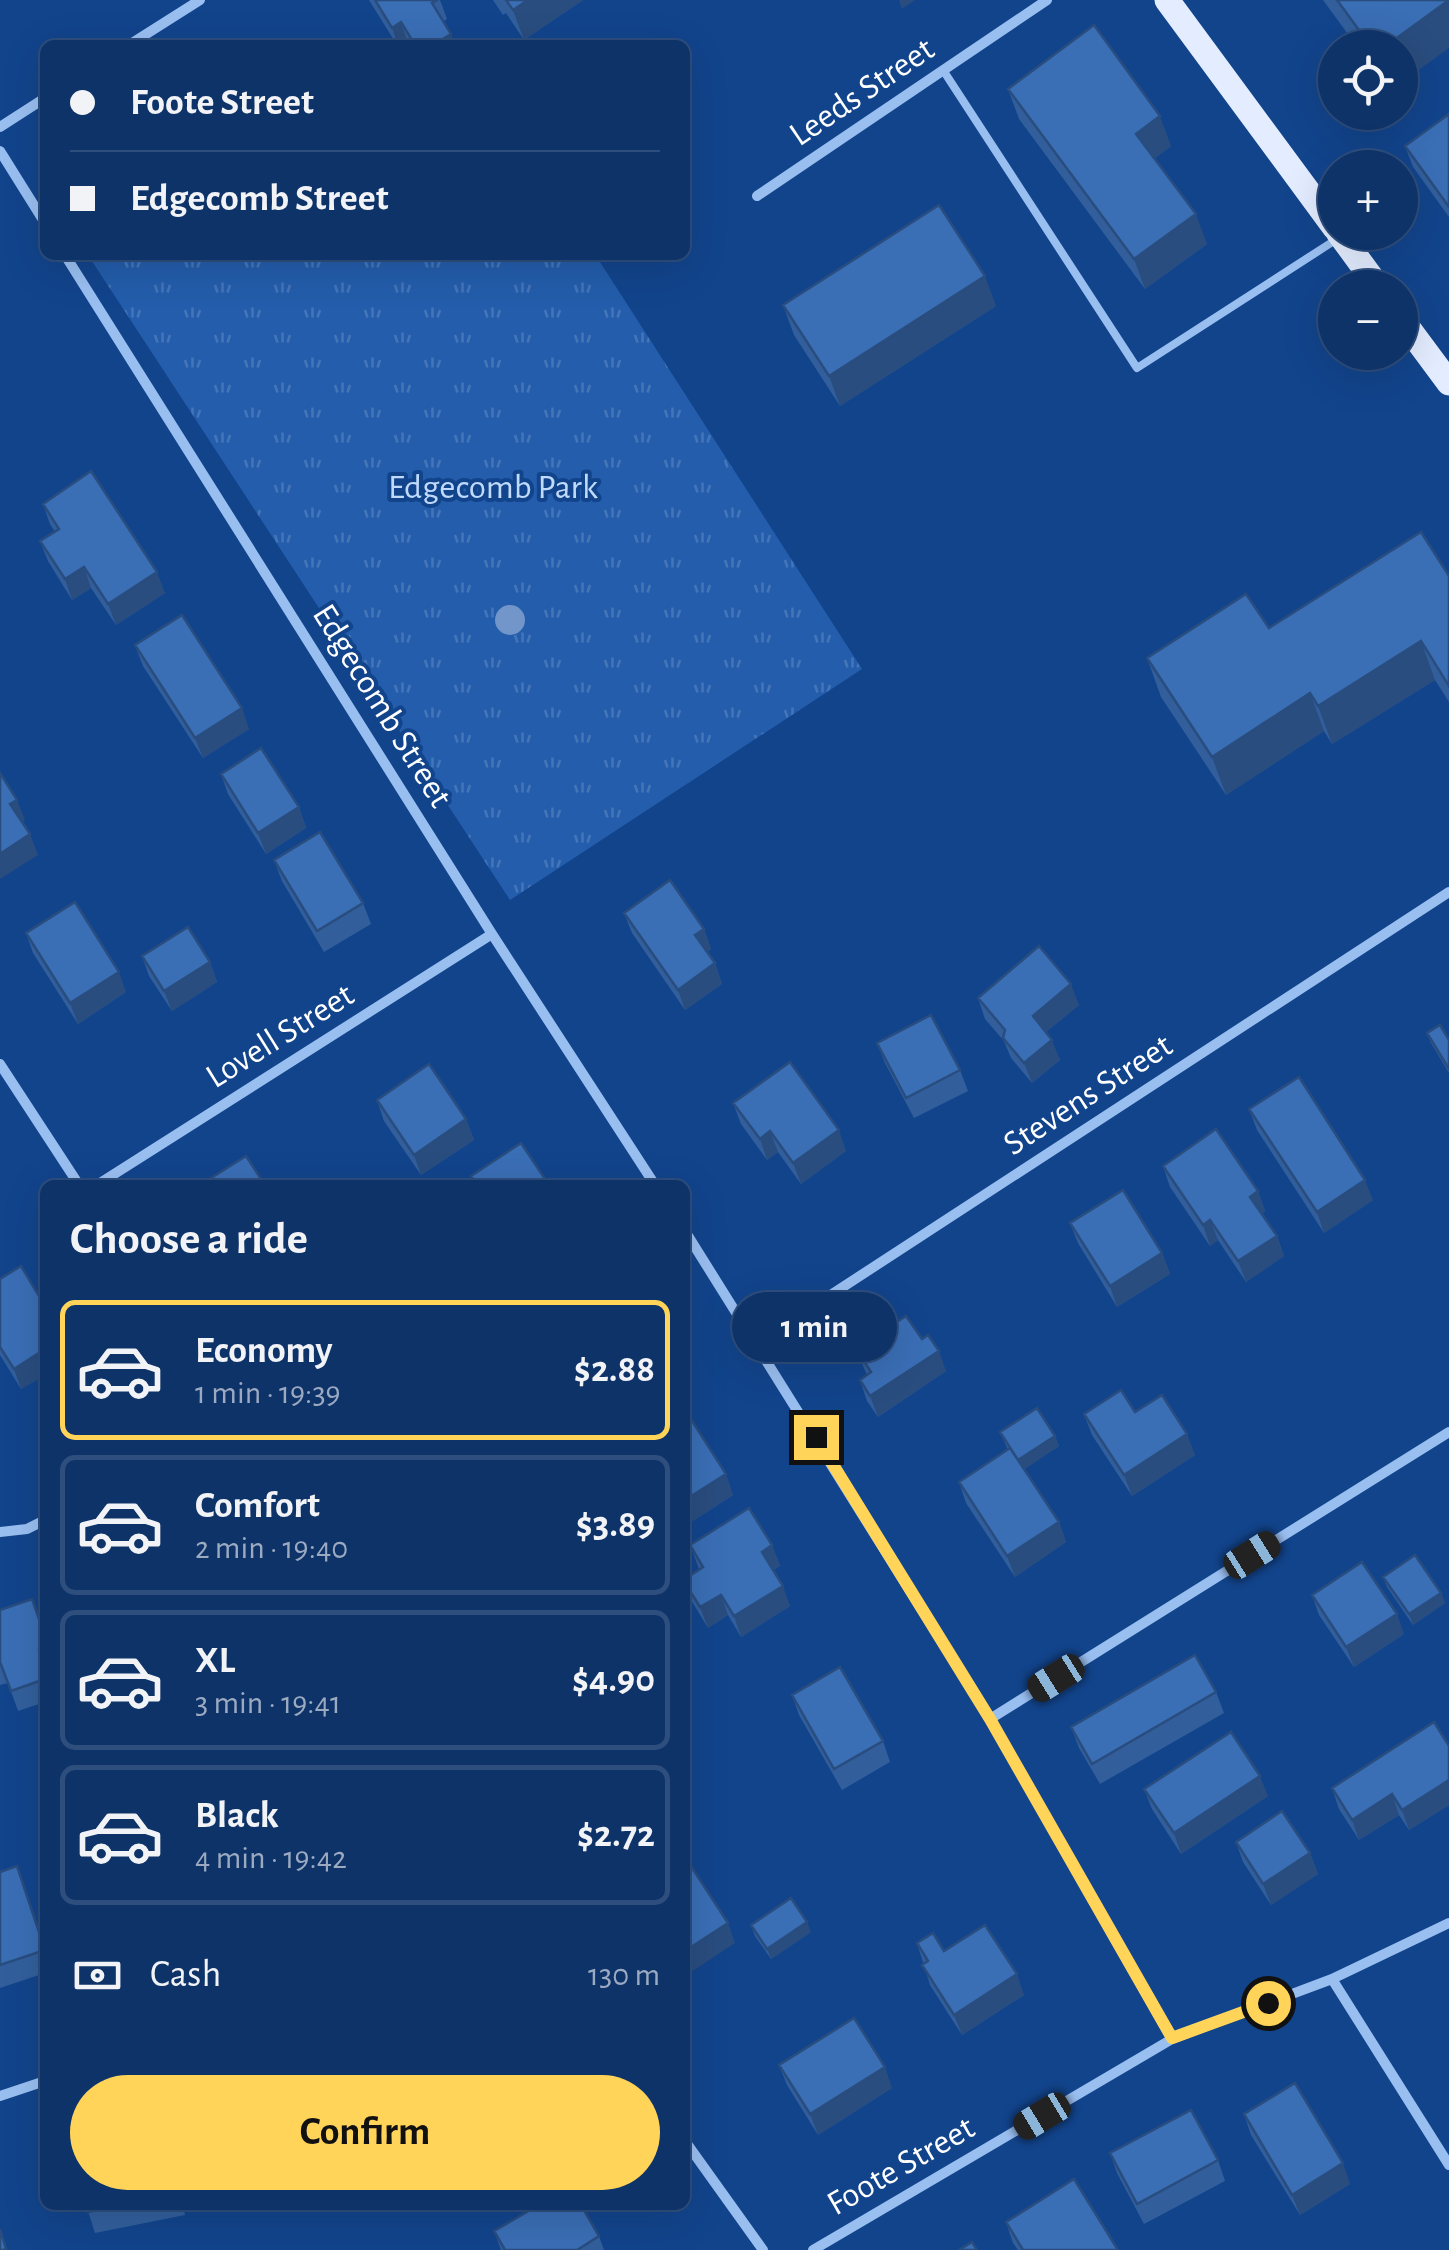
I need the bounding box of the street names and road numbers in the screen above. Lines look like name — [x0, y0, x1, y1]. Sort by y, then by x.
street label: Leeds Street — [784, 31, 940, 153]
street label: Edgecomb Street — [306, 598, 458, 814]
street label: Lovell Street — [200, 977, 360, 1095]
street label: Stevens Street — [998, 1028, 1178, 1162]
street label: Foote Street — [822, 2110, 980, 2222]

